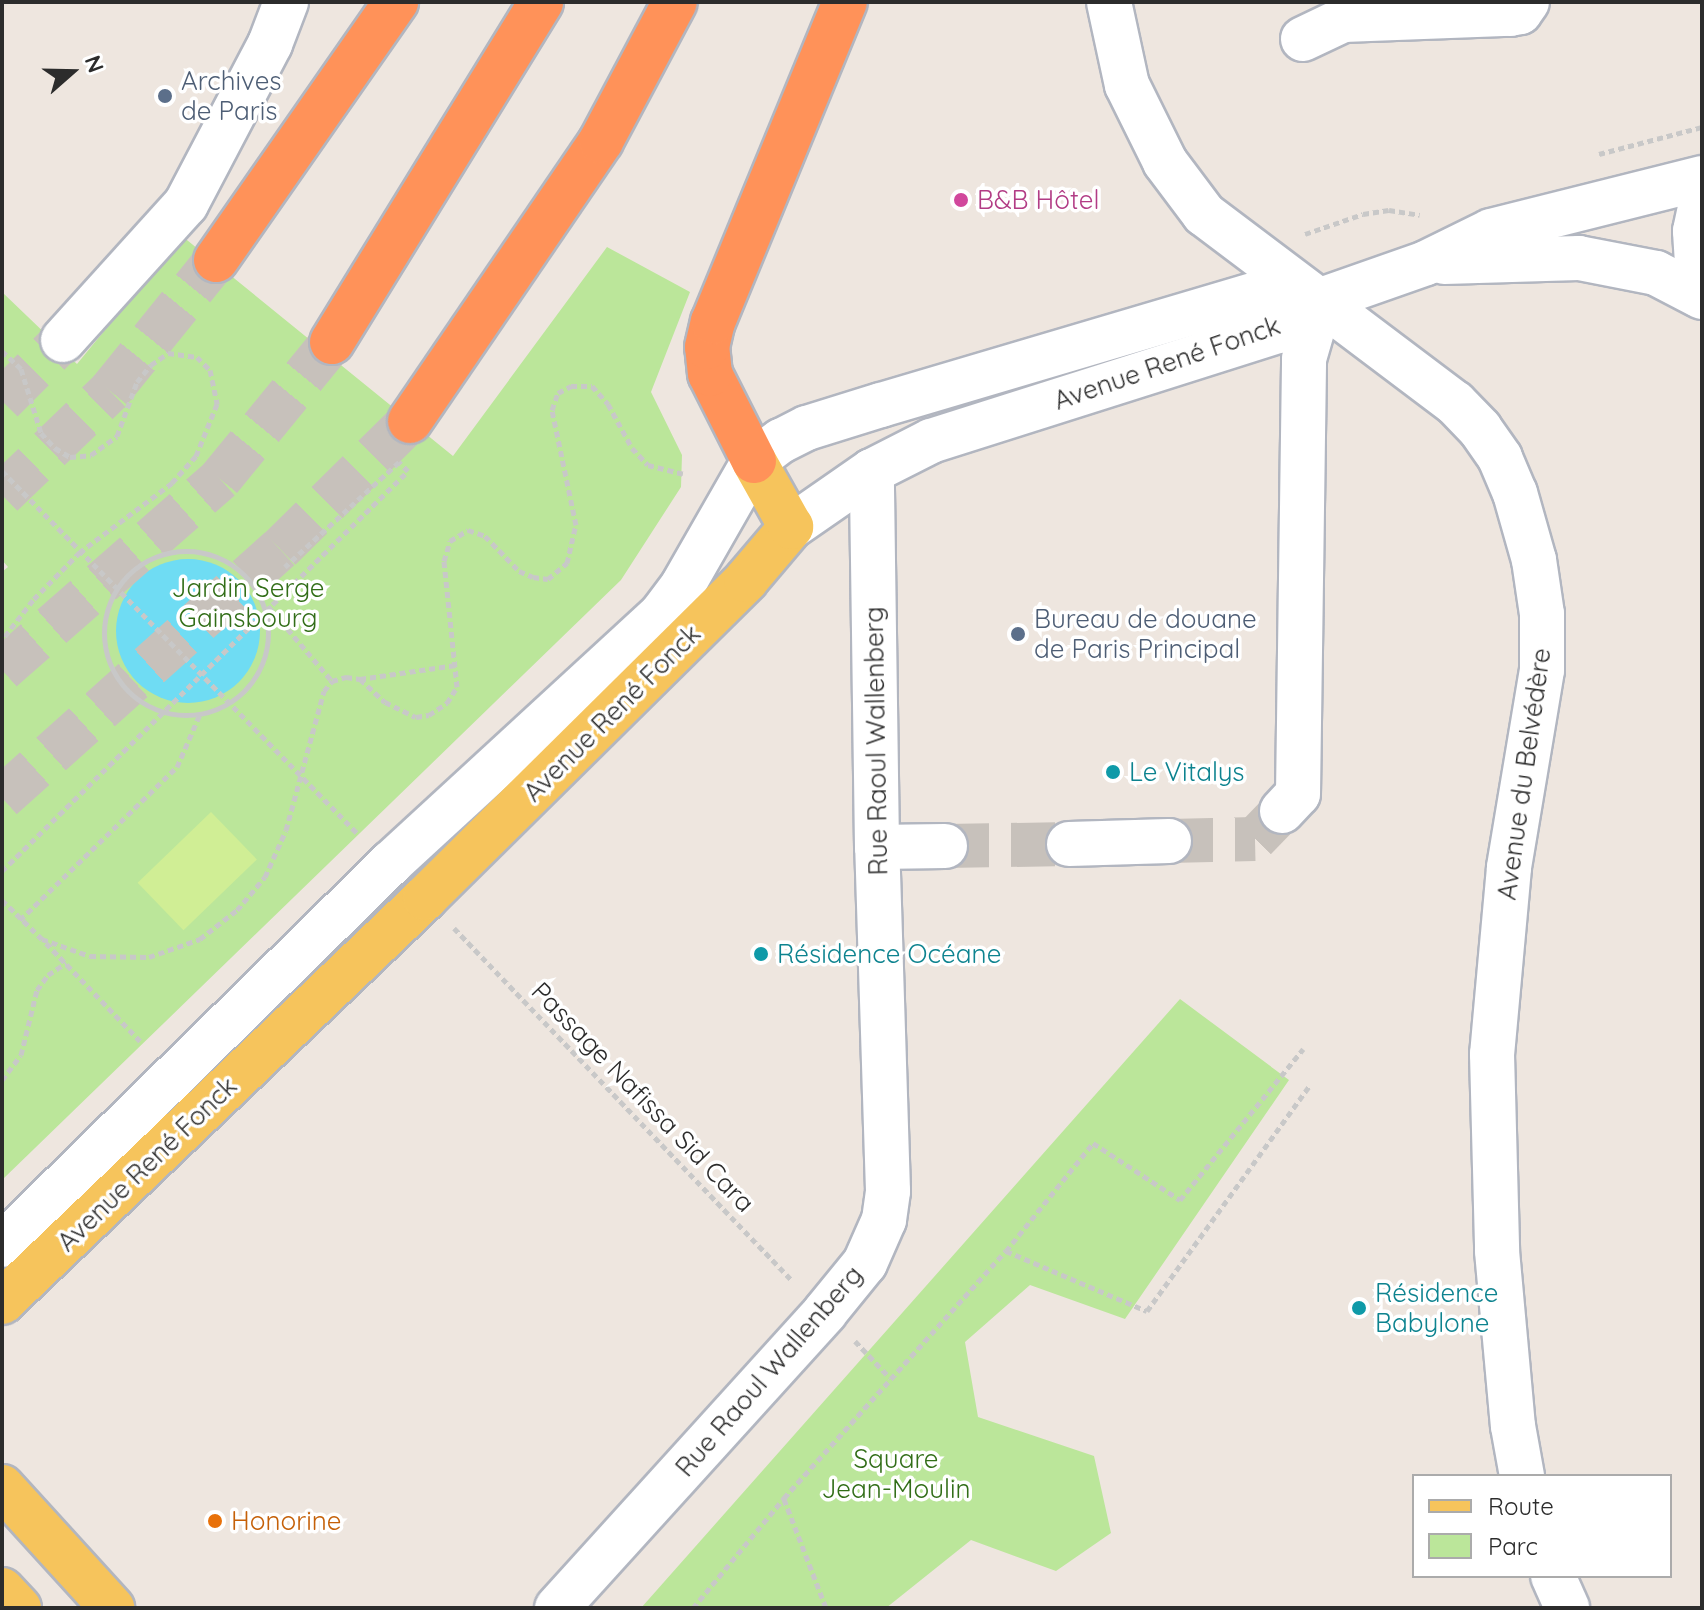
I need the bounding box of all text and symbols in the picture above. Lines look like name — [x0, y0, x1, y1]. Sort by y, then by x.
north arrow — [32, 32, 112, 112]
text: N — [79, 51, 110, 76]
place label: Archives de Paris — [181, 65, 282, 126]
marker: Archives de Paris — [156, 87, 174, 105]
place label: B&B Hôtel — [977, 184, 1099, 216]
marker: B&B Hôtel — [952, 191, 970, 209]
street label: Avenue René Fonck — [1050, 310, 1284, 416]
park label: Jardin Serge Gainsbourg — [172, 572, 324, 634]
place label: Bureau de douane de Paris Principal — [1034, 603, 1257, 664]
street label: Rue Raoul Wallenberg — [858, 606, 894, 876]
street label: Avenue René Fonck — [517, 618, 707, 808]
marker: Bureau de douane de Paris Principal — [1009, 625, 1027, 643]
street label: Avenue du Belvédère — [1491, 646, 1557, 902]
place label: Le Vitalys — [1129, 756, 1244, 788]
marker: Le Vitalys — [1104, 763, 1122, 781]
place label: Résidence Océane — [777, 938, 1001, 970]
marker: Résidence Océane — [752, 945, 770, 963]
street label: Passage Nafissa Sid Cara — [525, 976, 761, 1218]
street label: Avenue René Fonck — [51, 1070, 243, 1258]
street label: Rue Raoul Wallenberg — [669, 1259, 869, 1483]
place label: Résidence Babylone — [1375, 1277, 1498, 1338]
marker: Résidence Babylone — [1350, 1299, 1368, 1317]
park label: Square Jean-Moulin — [821, 1443, 971, 1504]
legend — [1412, 1474, 1672, 1578]
text: Route — [1488, 1491, 1554, 1521]
place label: Honorine — [231, 1505, 341, 1537]
marker: Honorine — [206, 1512, 224, 1530]
text: Parc — [1488, 1531, 1538, 1561]

